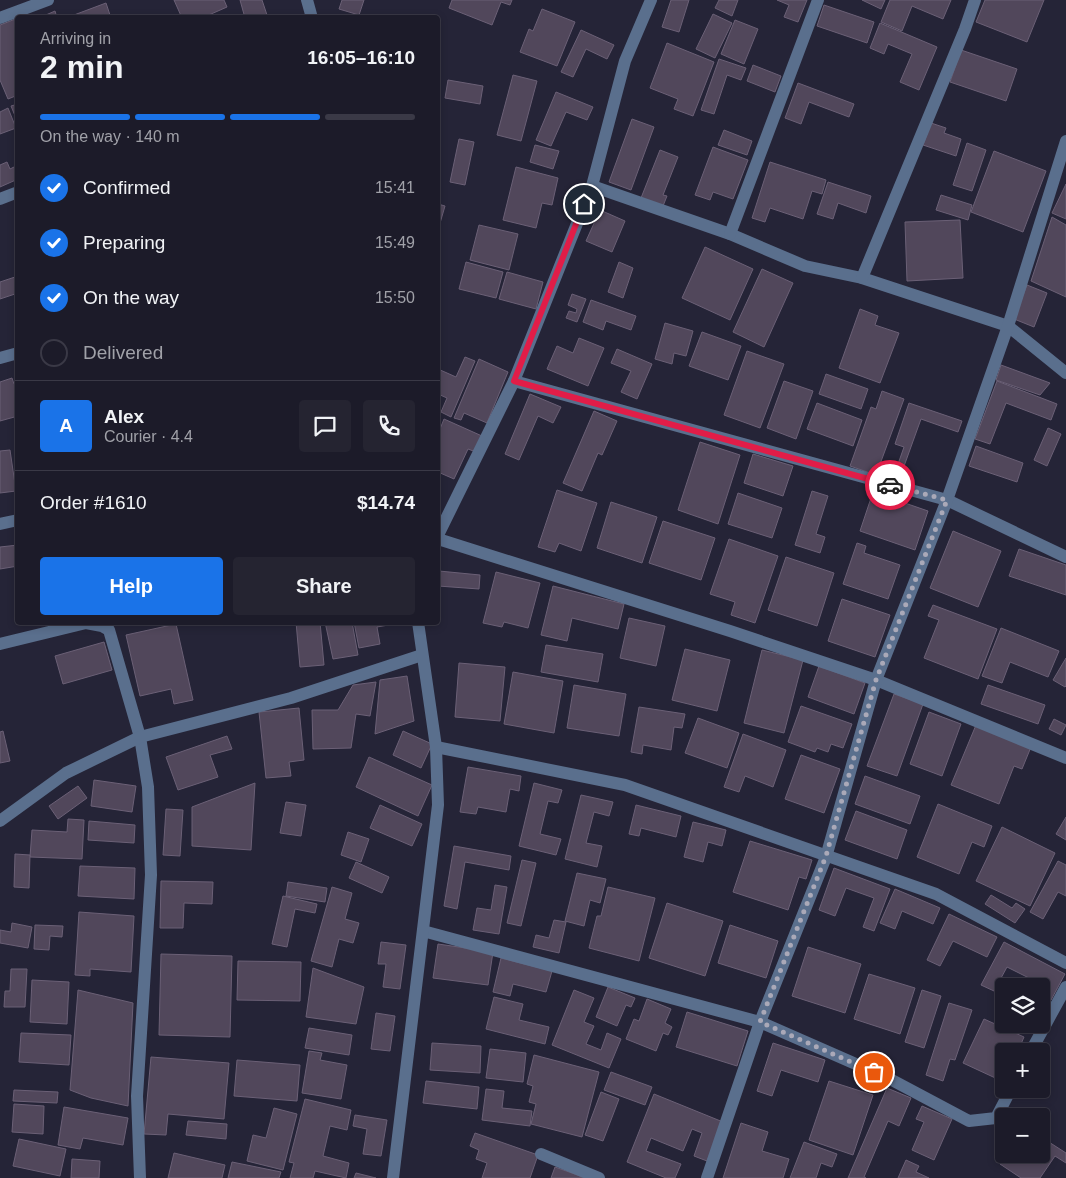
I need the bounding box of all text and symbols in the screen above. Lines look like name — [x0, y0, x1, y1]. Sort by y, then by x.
text: Arriving in — [40, 30, 111, 47]
text: 16:05–16:10 — [307, 47, 415, 68]
text: 2 min — [40, 49, 124, 85]
text: On the way · 140 m — [40, 128, 180, 145]
icon: check — [40, 174, 68, 202]
text: Confirmed — [83, 177, 171, 198]
text: 15:41 — [375, 179, 415, 196]
pin — [563, 183, 605, 225]
icon: home — [570, 190, 598, 218]
icon: check — [40, 229, 68, 257]
text: Preparing — [83, 232, 165, 253]
text: 15:49 — [375, 234, 415, 251]
icon: check — [40, 284, 68, 312]
text: On the way — [83, 287, 179, 308]
text: 15:50 — [375, 289, 415, 306]
text: Delivered — [83, 342, 163, 363]
button: chat — [299, 400, 351, 452]
button: phone — [363, 400, 415, 452]
text: Alex — [104, 406, 144, 427]
text: A — [59, 415, 73, 436]
text: Courier · 4.4 — [104, 428, 193, 445]
courier — [865, 460, 915, 510]
icon: car — [876, 471, 904, 499]
text: Order #1610 — [40, 492, 147, 513]
text: $14.74 — [357, 492, 415, 513]
button: Help — [40, 557, 223, 615]
button: Share — [233, 557, 415, 615]
map controls — [995, 978, 1050, 1163]
button: layers — [995, 978, 1050, 1033]
button: + — [995, 1043, 1050, 1098]
pin — [853, 1051, 895, 1093]
icon: bag — [860, 1058, 888, 1086]
button: − — [995, 1108, 1050, 1163]

